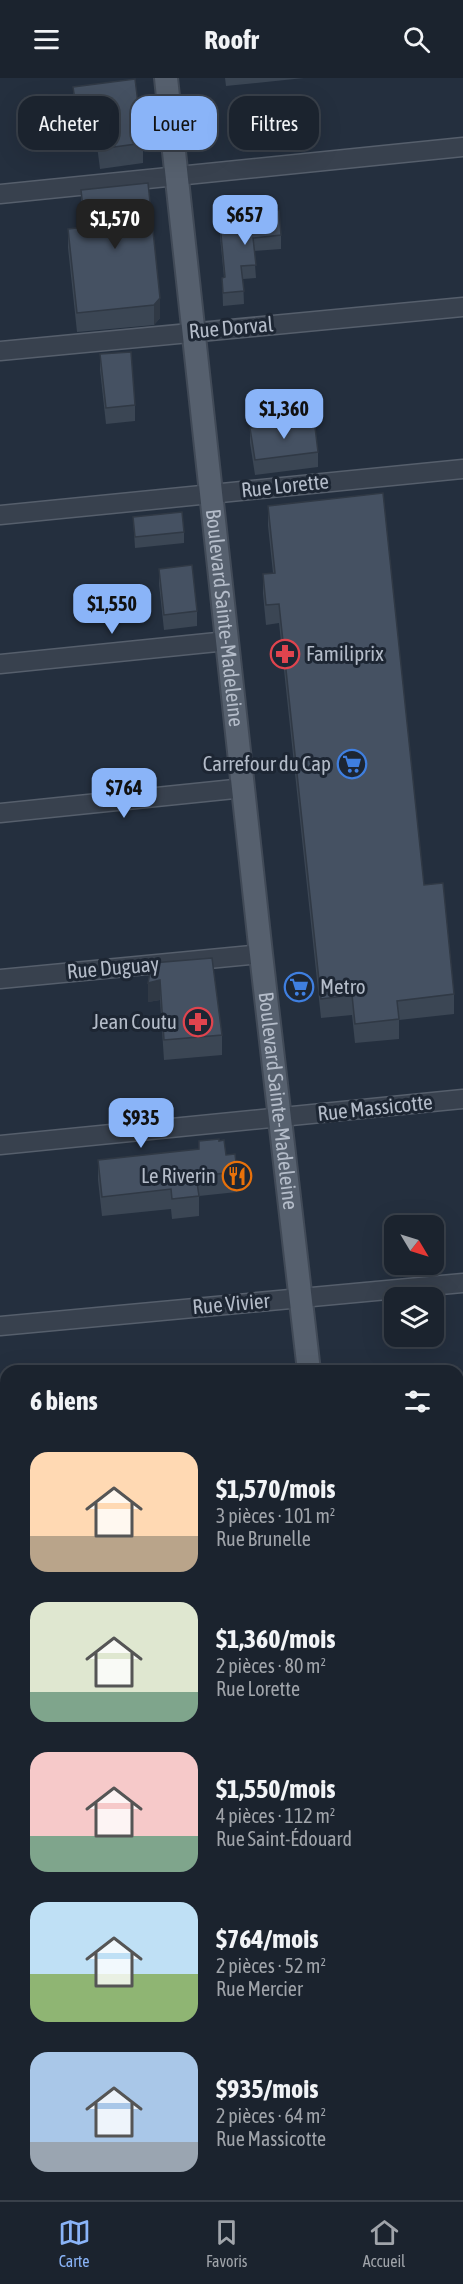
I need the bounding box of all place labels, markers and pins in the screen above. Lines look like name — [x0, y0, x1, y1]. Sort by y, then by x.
pin: $657 — [209, 195, 281, 246]
pin: $1,570 — [66, 199, 164, 250]
pin: $1,360 — [235, 389, 333, 440]
pin: $1,550 — [63, 584, 161, 635]
pharmacy icon: Familiprix — [269, 638, 301, 670]
place label: Familiprix — [306, 641, 384, 665]
supermarket icon: Carrefour du Cap — [336, 748, 368, 780]
place label: Carrefour du Cap — [203, 751, 331, 775]
pin: $764 — [88, 768, 160, 819]
supermarket icon: Metro — [283, 971, 315, 1003]
place label: Metro — [320, 974, 366, 998]
pharmacy icon: Jean Coutu — [182, 1006, 214, 1038]
place label: Jean Coutu — [92, 1009, 177, 1033]
pin: $935 — [105, 1098, 177, 1149]
restaurant icon: Le Riverin — [221, 1160, 253, 1192]
place label: Le Riverin — [141, 1163, 216, 1187]

